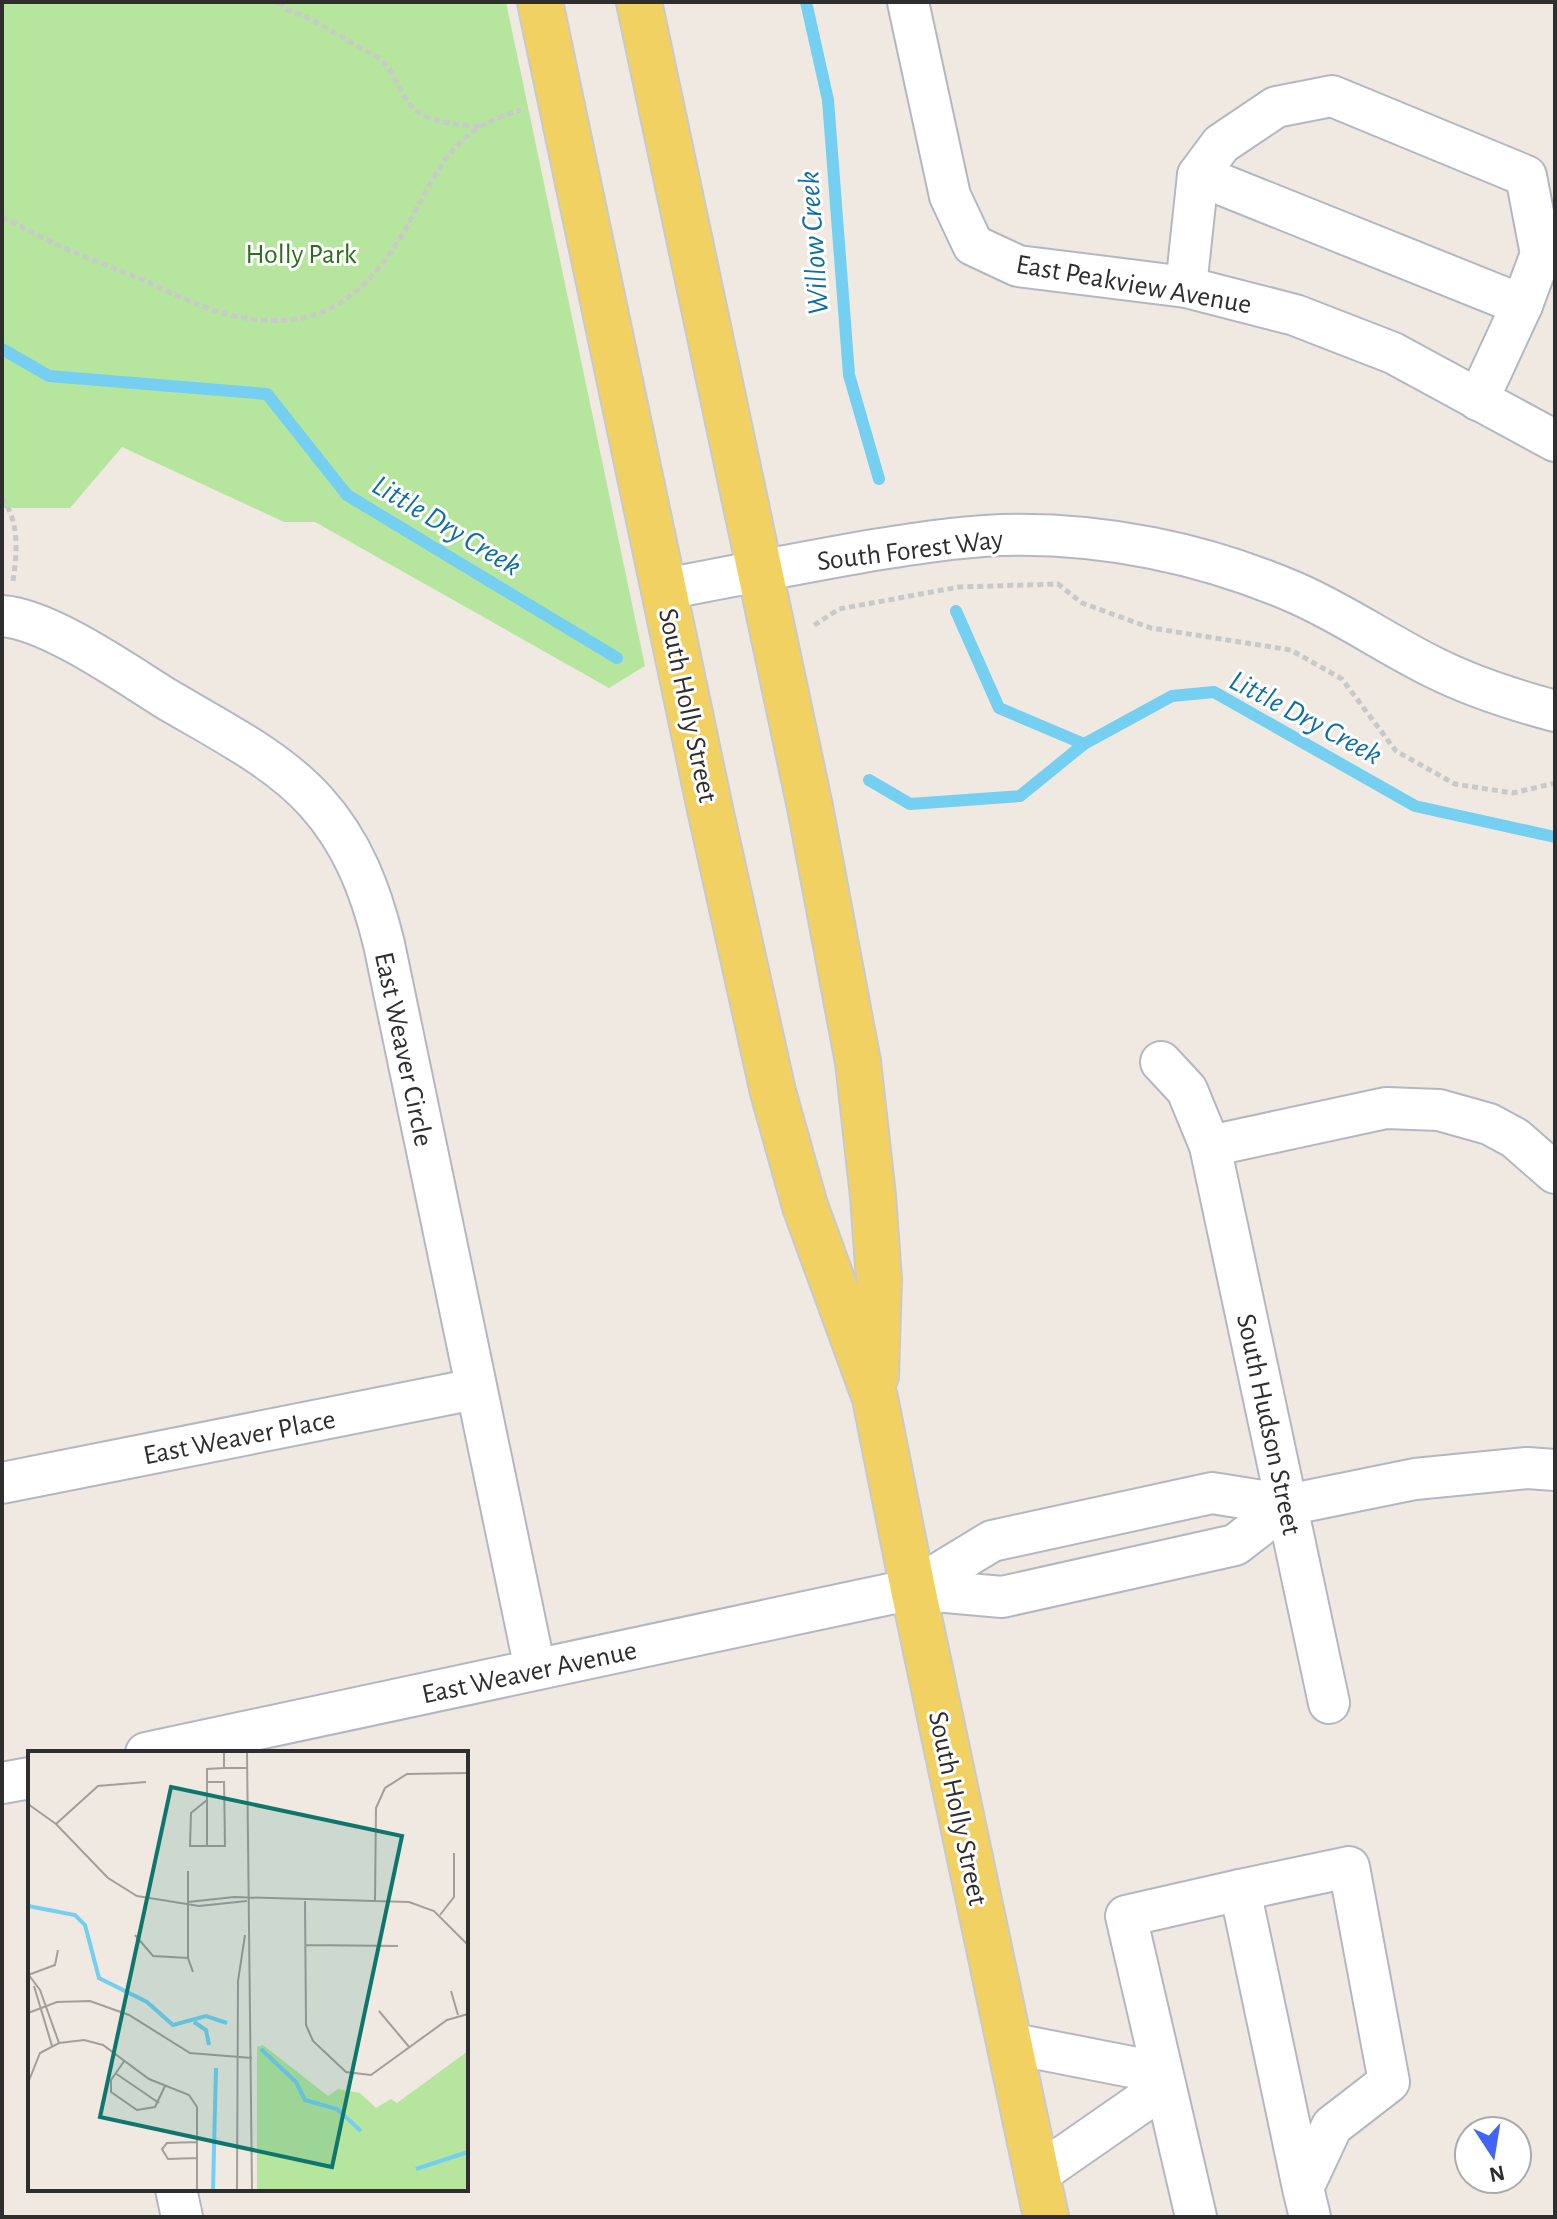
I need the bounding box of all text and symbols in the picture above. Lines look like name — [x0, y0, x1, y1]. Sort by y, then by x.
water label: Willow Creek — [794, 170, 834, 316]
park label: Holly Park — [245, 241, 357, 269]
street label: East Peakview Avenue — [1014, 250, 1253, 319]
water label: Little Dry Creek — [367, 470, 526, 582]
street label: South Forest Way — [816, 526, 1005, 576]
street label: South Holly Street — [653, 606, 721, 805]
water label: Little Dry Creek — [1224, 665, 1387, 771]
street label: East Weaver Circle — [369, 950, 437, 1149]
street label: South Hudson Street — [1231, 1311, 1305, 1538]
street label: East Weaver Place — [141, 1406, 338, 1470]
street label: East Weaver Avenue — [420, 1637, 639, 1709]
street label: South Holly Street — [923, 1709, 991, 1908]
inset map — [28, 1751, 468, 2191]
north arrow — [1453, 2115, 1533, 2195]
text: N — [1487, 2161, 1507, 2186]

